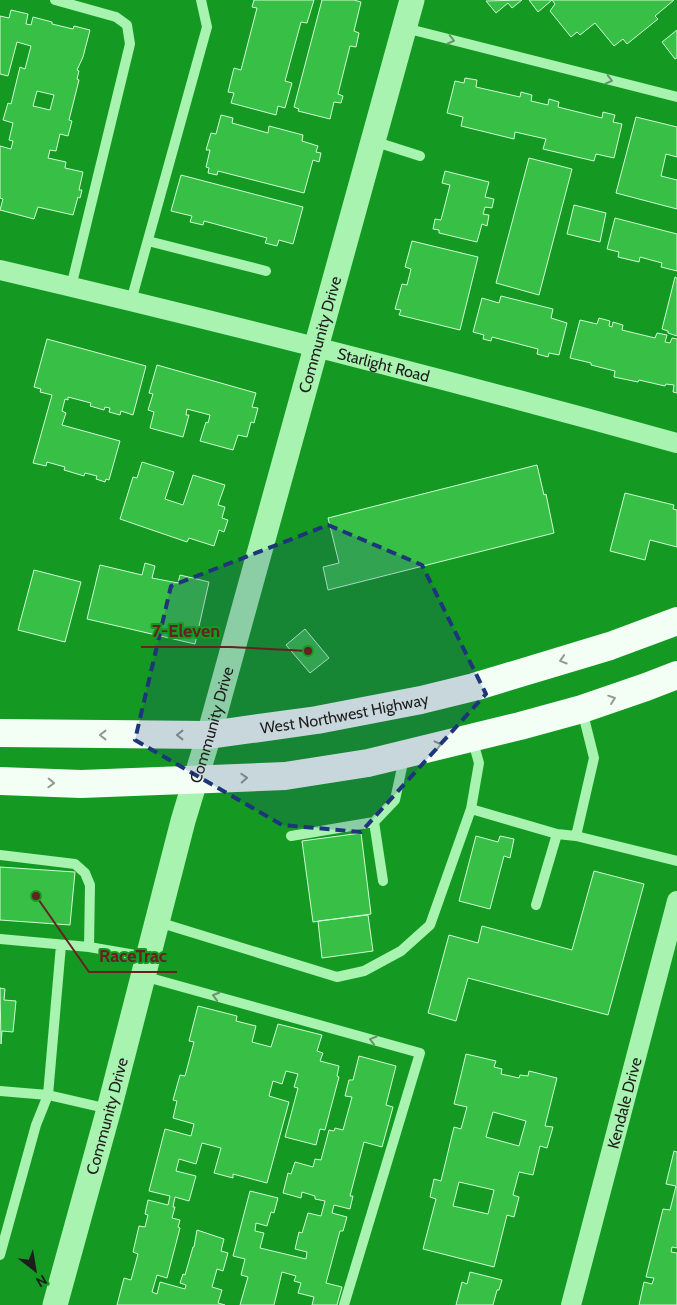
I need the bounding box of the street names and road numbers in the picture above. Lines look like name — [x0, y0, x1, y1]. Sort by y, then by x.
street label: Community Drive — [294, 274, 345, 395]
street label: Starlight Road — [335, 344, 432, 386]
street label: Community Drive — [186, 664, 237, 785]
street label: West Northwest Highway — [259, 689, 430, 737]
street label: Community Drive — [82, 1055, 131, 1177]
street label: Kendale Drive — [603, 1055, 645, 1151]

